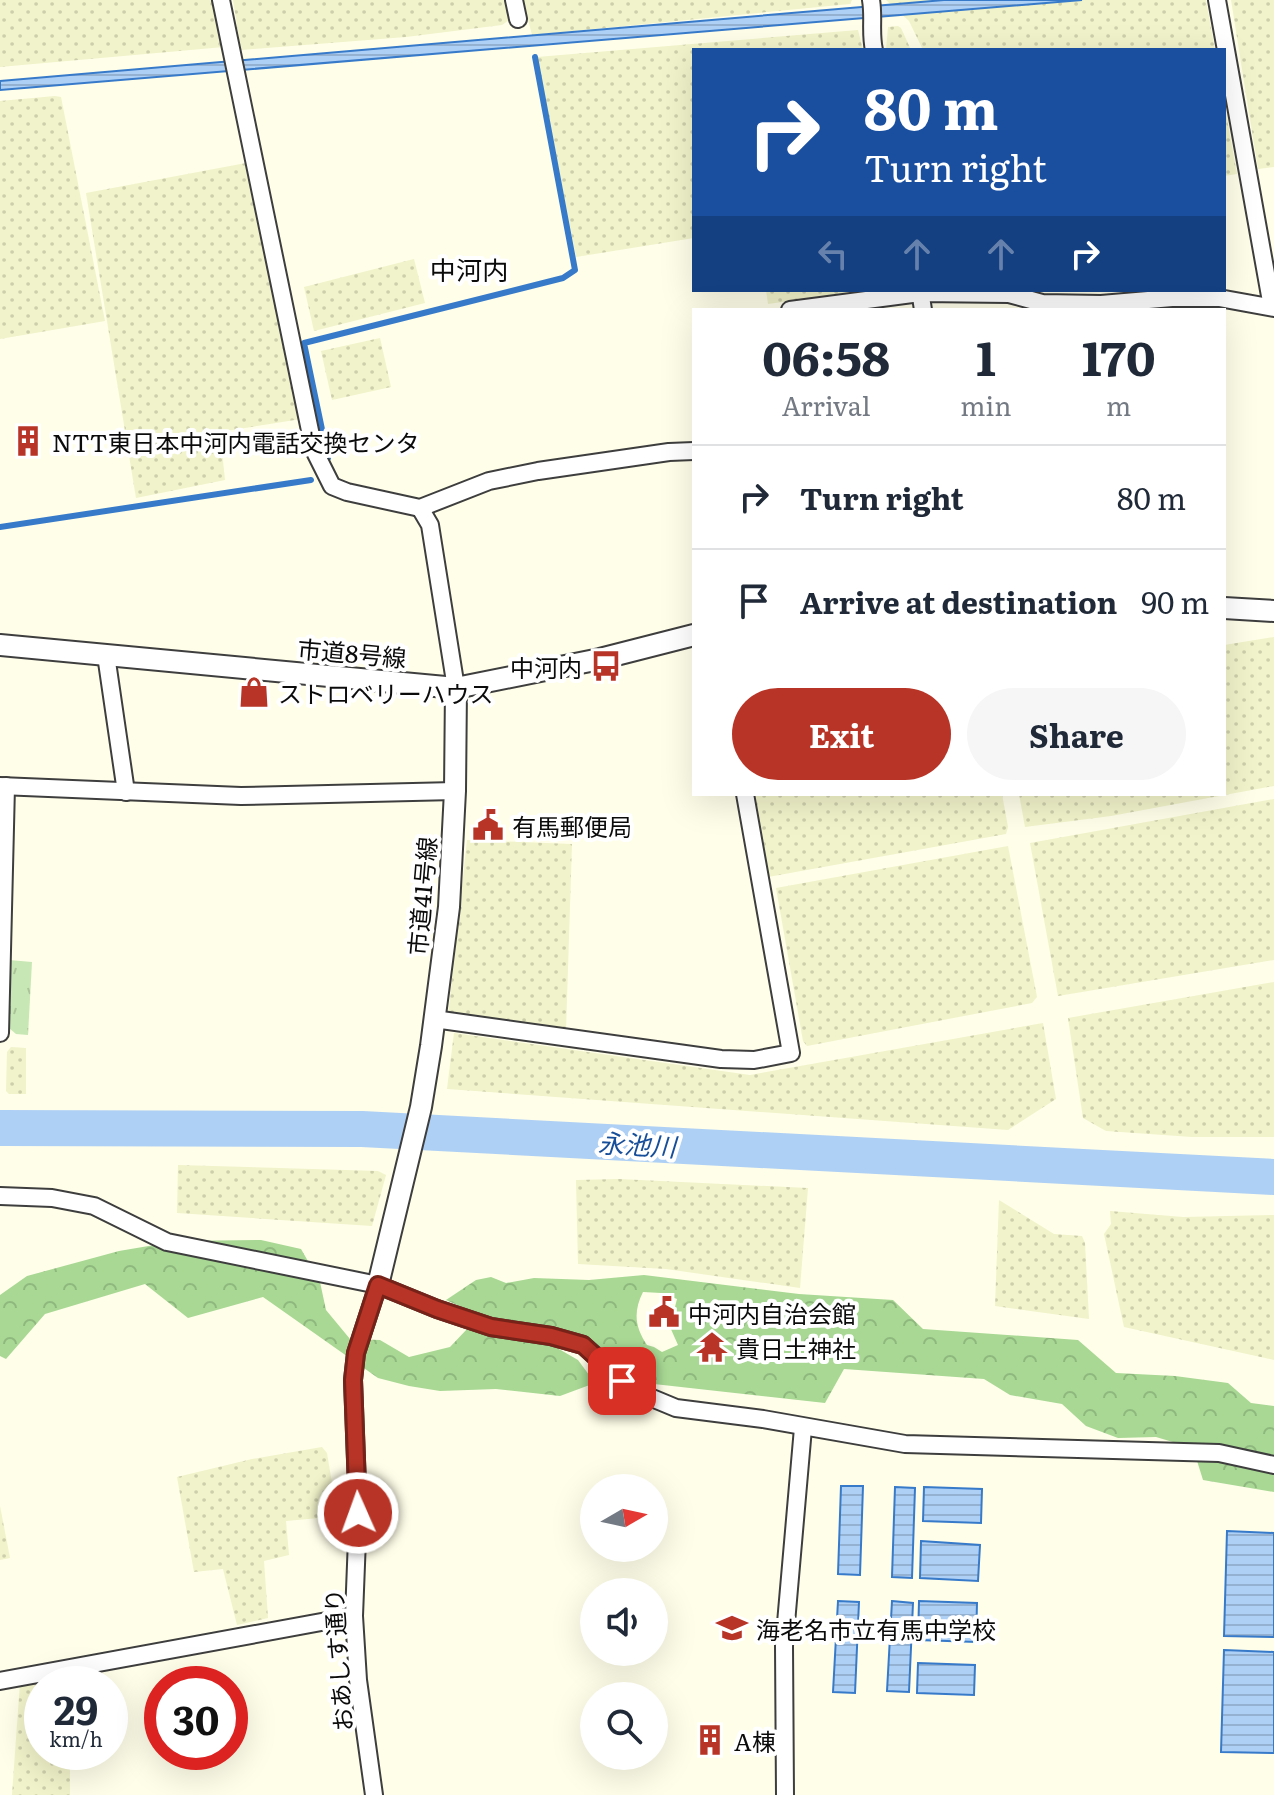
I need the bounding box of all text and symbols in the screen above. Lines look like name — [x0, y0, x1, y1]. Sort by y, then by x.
text: 80 m — [864, 64, 999, 147]
icon: right — [732, 80, 836, 184]
text: Turn right — [864, 140, 1047, 193]
icon: left — [811, 232, 855, 276]
icon: ahead — [895, 232, 939, 276]
icon: ahead — [979, 232, 1023, 276]
icon: right — [1063, 232, 1107, 276]
district label: 中河内 — [430, 249, 508, 288]
text: 06:58 — [762, 320, 890, 391]
text: 1 — [976, 320, 996, 391]
text: 170 — [1082, 320, 1156, 391]
text: Arrival — [782, 385, 871, 424]
text: min — [960, 385, 1011, 424]
text: m — [1106, 385, 1131, 424]
building icon: NTT東日本中河内電話交換センタ — [11, 424, 45, 458]
place label: NTT東日本中河内電話交換センタ — [52, 424, 419, 459]
icon: right — [732, 475, 776, 519]
text: Turn right — [800, 475, 964, 519]
text: 80 m — [1117, 475, 1186, 519]
icon: arrive — [732, 579, 776, 623]
text: Arrive at destination — [800, 579, 1117, 623]
text: 90 m — [1141, 579, 1209, 623]
street label: 市道8号線 — [296, 630, 408, 674]
place label: 中河内 — [510, 649, 582, 684]
bus stop icon: 中河内 — [589, 649, 623, 683]
shop icon: ストロベリーハウス — [237, 675, 271, 709]
place label: ストロベリーハウス — [278, 675, 494, 710]
button: Exit — [732, 688, 951, 780]
button: Share — [967, 688, 1186, 780]
public building icon: 有馬郵便局 — [471, 808, 505, 842]
place label: 有馬郵便局 — [512, 808, 632, 843]
street label: 市道41号線 — [398, 835, 444, 957]
water label: 永池川 — [597, 1121, 680, 1165]
public building icon: 中河内自治会館 — [647, 1295, 681, 1329]
place label: 中河内自治会館 — [688, 1295, 856, 1330]
temple icon: 貴日土神社 — [695, 1330, 729, 1364]
place label: 貴日土神社 — [736, 1330, 856, 1365]
pin — [588, 1347, 656, 1415]
icon: arrive — [600, 1359, 644, 1403]
position arrow — [316, 1471, 400, 1555]
north arrow — [580, 1474, 668, 1562]
map controls — [580, 1474, 668, 1770]
button: sound — [580, 1578, 668, 1666]
street label: おあしす通り — [315, 1587, 359, 1733]
school or university icon: 海老名市立有馬中学校 — [715, 1611, 749, 1645]
place label: 海老名市立有馬中学校 — [756, 1611, 996, 1646]
speed limit sign: 30 — [144, 1666, 248, 1770]
text: 29 — [54, 1678, 98, 1737]
button: search — [580, 1682, 668, 1770]
text: km/h — [49, 1723, 103, 1753]
building icon: A棟 — [693, 1723, 727, 1757]
place label: A棟 — [734, 1723, 776, 1758]

